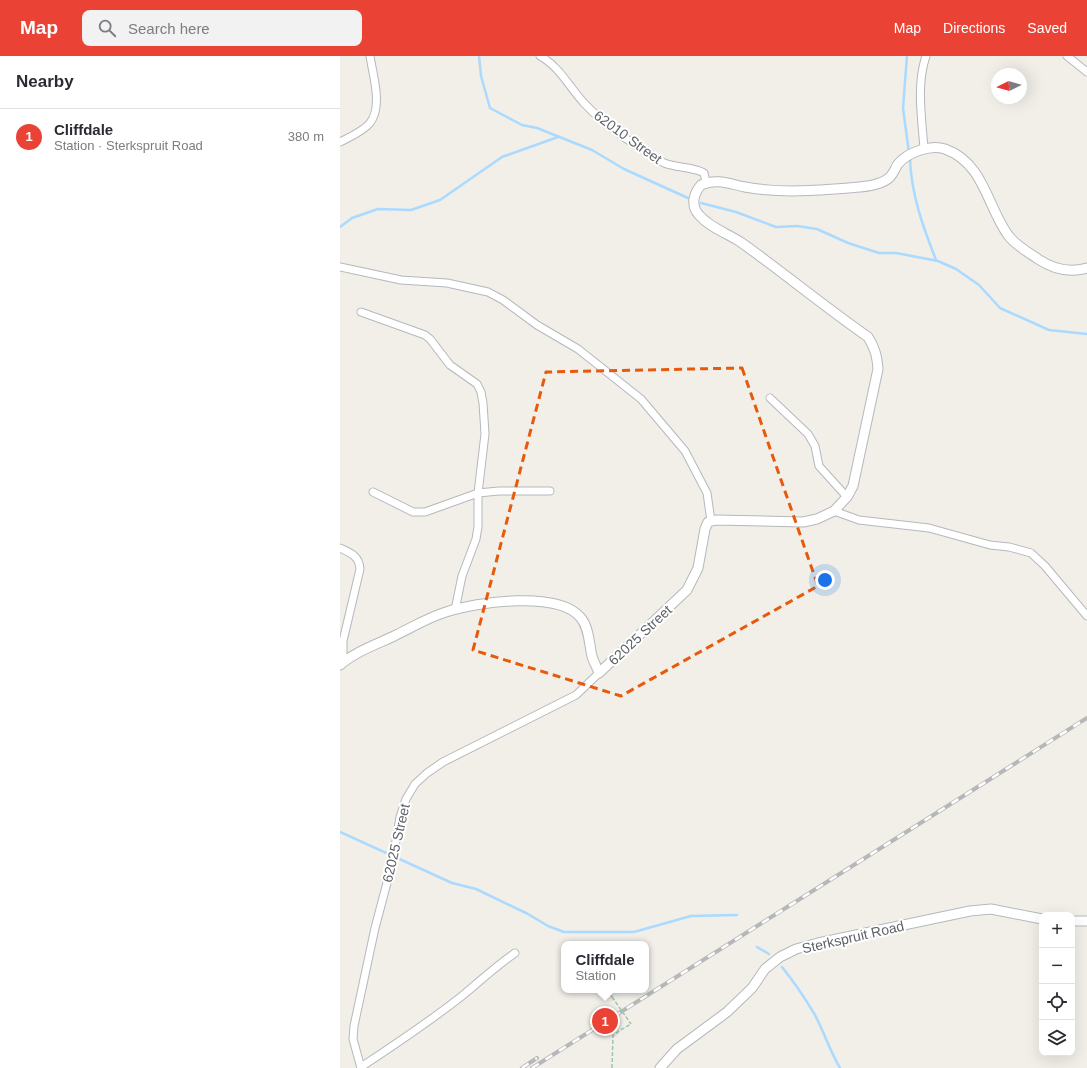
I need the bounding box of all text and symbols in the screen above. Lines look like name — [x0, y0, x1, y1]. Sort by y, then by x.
search box — [82, 10, 362, 46]
text: Map — [20, 17, 58, 38]
icon: search — [96, 17, 118, 39]
text: Search here — [128, 20, 210, 37]
text: Map — [894, 20, 921, 36]
text: Directions — [943, 20, 1005, 36]
text: Saved — [1027, 20, 1067, 36]
north arrow — [991, 68, 1027, 104]
text: Nearby — [16, 72, 74, 91]
street label: 62010 Street — [591, 107, 665, 167]
text: Cliffdale — [54, 121, 113, 138]
text: 1 — [25, 129, 33, 144]
text: 380 m — [288, 129, 324, 144]
text: Station · Sterkspruit Road — [54, 138, 203, 153]
your location — [815, 570, 835, 590]
street label: 62025 Street — [605, 602, 675, 668]
street label: 62025 Street — [379, 802, 413, 884]
map controls — [1039, 912, 1075, 1056]
button: + — [1039, 912, 1075, 948]
street label: Sterkspruit Road — [800, 917, 906, 957]
popup — [561, 941, 649, 993]
button: − — [1039, 948, 1075, 984]
text: Cliffdale — [575, 951, 635, 968]
text: Station — [575, 968, 616, 983]
button: locate — [1039, 984, 1075, 1020]
pin: 1 — [592, 1006, 618, 1036]
button: layers — [1039, 1020, 1075, 1056]

